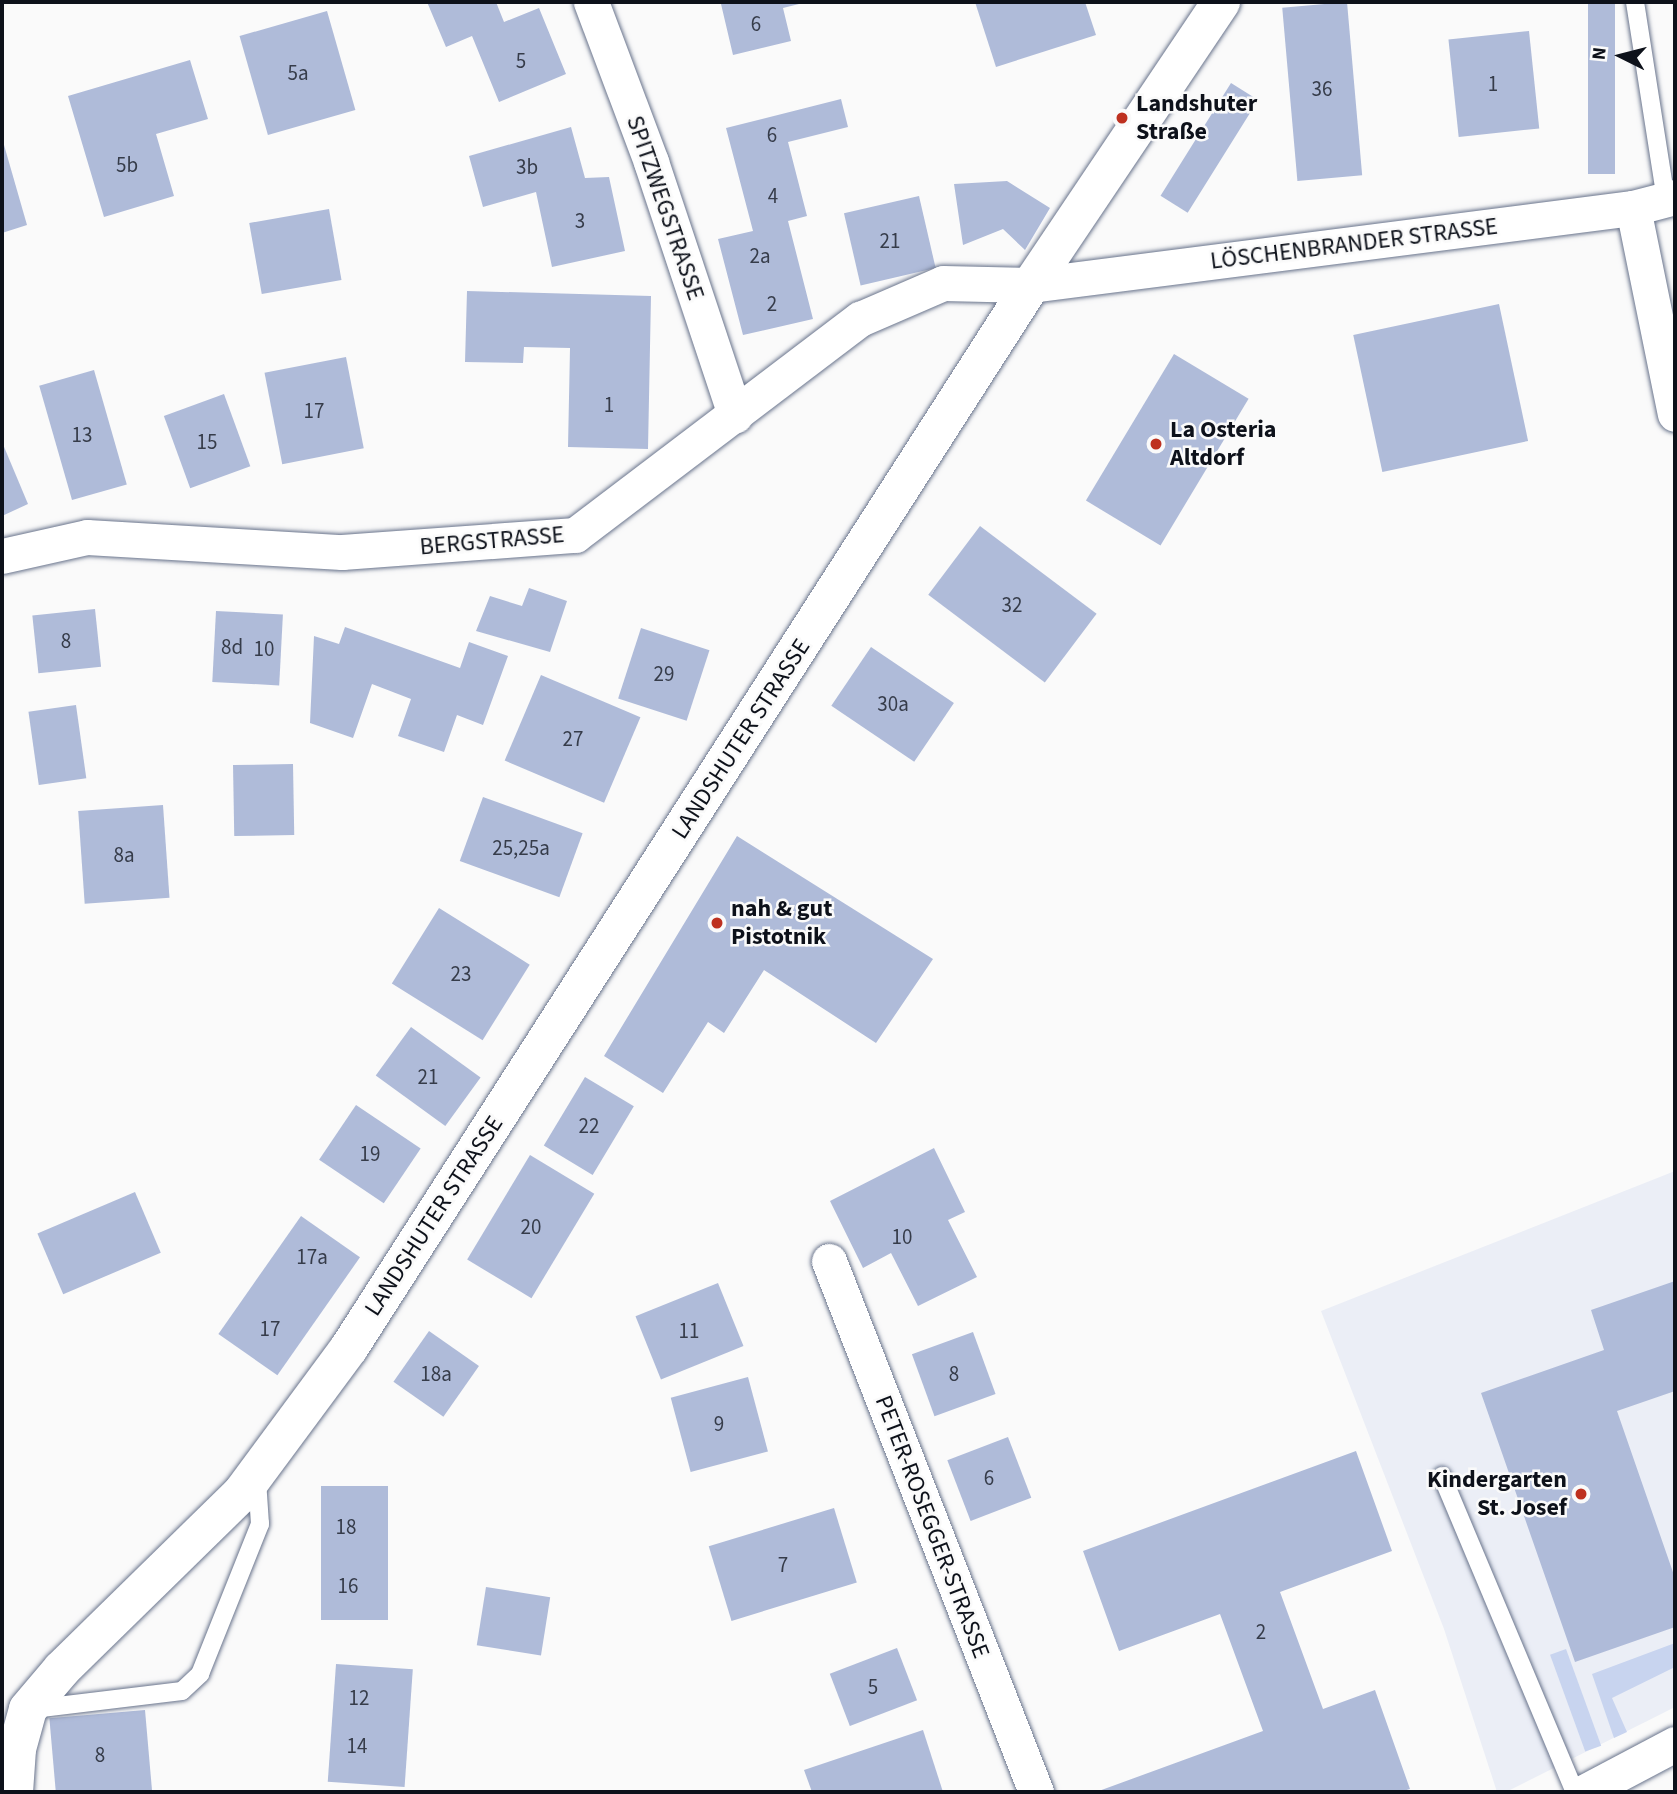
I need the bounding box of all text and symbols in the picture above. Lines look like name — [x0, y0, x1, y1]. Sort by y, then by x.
house number: 6 — [751, 11, 761, 37]
north arrow — [1586, 21, 1656, 91]
text: N — [1586, 46, 1614, 61]
house number: 5 — [516, 48, 526, 74]
house number: 5a — [287, 60, 309, 86]
house number: 1 — [1488, 71, 1498, 97]
house number: 36 — [1312, 76, 1332, 102]
place label: Landshuter Straße — [1136, 90, 1257, 146]
marker: Landshuter Straße — [1114, 110, 1130, 126]
street label: SPITZWEGSTRASSE — [620, 112, 710, 304]
house number: 6 — [767, 122, 777, 148]
house number: 5b — [116, 152, 138, 178]
house number: 3b — [516, 154, 538, 180]
house number: 4 — [768, 183, 778, 209]
house number: 3 — [575, 208, 585, 234]
street label: LÖSCHENBRANDER STRASSE — [1209, 212, 1499, 276]
house number: 21 — [880, 228, 900, 254]
house number: 2a — [749, 243, 771, 269]
house number: 2 — [767, 291, 777, 317]
house number: 1 — [604, 392, 614, 418]
house number: 17 — [304, 398, 324, 424]
place label: La Osteria Altdorf — [1170, 416, 1276, 472]
house number: 13 — [72, 422, 92, 448]
house number: 15 — [197, 429, 217, 455]
marker: La Osteria Altdorf — [1148, 436, 1164, 452]
street label: BERGSTRASSE — [419, 520, 565, 562]
house number: 32 — [1002, 592, 1022, 618]
house number: 8 — [61, 628, 71, 654]
house number: 8d — [221, 634, 243, 660]
street label: LANDSHUTER STRASSE — [666, 634, 816, 844]
house number: 10 — [254, 636, 274, 662]
house number: 29 — [654, 661, 674, 687]
house number: 30a — [877, 691, 909, 717]
house number: 27 — [563, 726, 583, 752]
house number: 25,25a — [492, 835, 550, 861]
house number: 8a — [113, 842, 135, 868]
place label: nah & gut Pistotnik — [731, 895, 832, 951]
marker: nah & gut Pistotnik — [709, 915, 725, 931]
house number: 23 — [451, 961, 471, 987]
house number: 21 — [418, 1064, 438, 1090]
street label: LANDSHUTER STRASSE — [359, 1111, 509, 1321]
house number: 22 — [579, 1113, 599, 1139]
house number: 19 — [360, 1141, 380, 1167]
house number: 20 — [521, 1214, 541, 1240]
house number: 10 — [892, 1224, 912, 1250]
house number: 17a — [296, 1244, 328, 1270]
house number: 17 — [260, 1316, 280, 1342]
house number: 11 — [679, 1318, 699, 1344]
house number: 18a — [420, 1361, 452, 1387]
house number: 8 — [949, 1361, 959, 1387]
street label: PETER-ROSEGGER-STRASSE — [869, 1392, 995, 1662]
house number: 9 — [714, 1411, 724, 1437]
house number: 6 — [984, 1465, 994, 1491]
place label: Kindergarten St. Josef — [1427, 1466, 1567, 1522]
marker: Kindergarten St. Josef — [1573, 1486, 1589, 1502]
house number: 18 — [336, 1514, 356, 1540]
house number: 7 — [778, 1552, 788, 1578]
house number: 16 — [338, 1573, 358, 1599]
house number: 2 — [1256, 1619, 1266, 1645]
house number: 5 — [868, 1674, 878, 1700]
house number: 12 — [349, 1685, 369, 1711]
house number: 14 — [347, 1733, 367, 1759]
house number: 8 — [95, 1742, 105, 1768]

